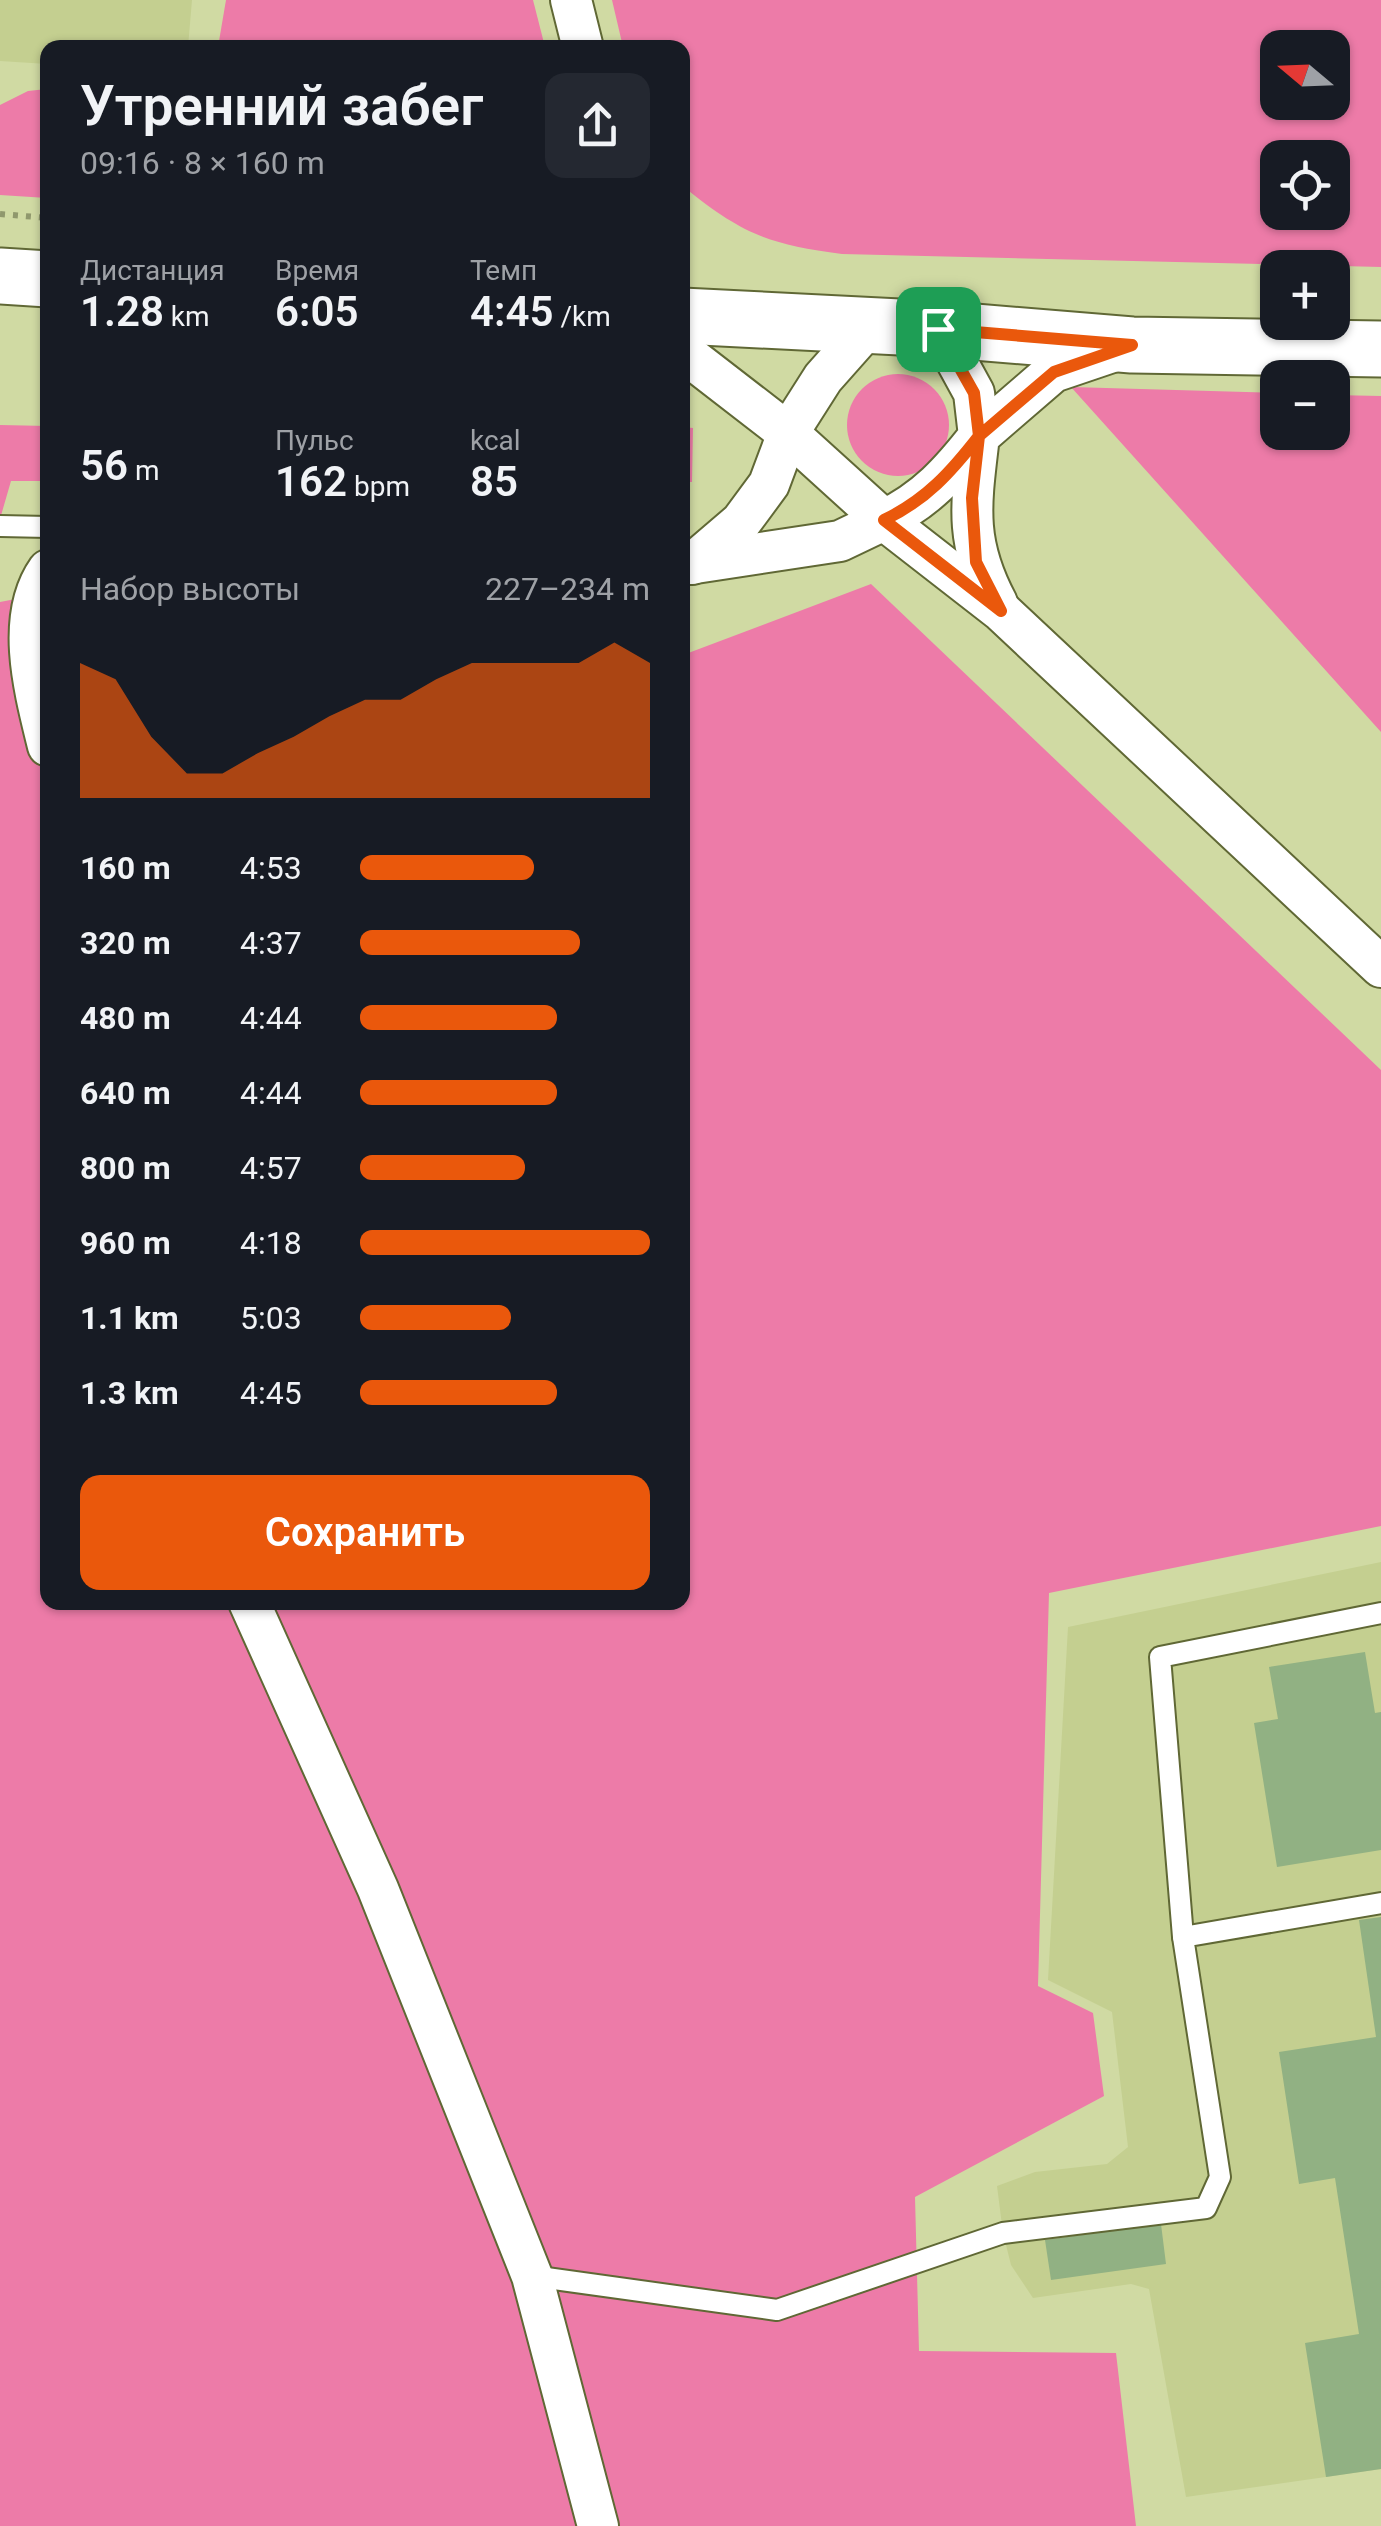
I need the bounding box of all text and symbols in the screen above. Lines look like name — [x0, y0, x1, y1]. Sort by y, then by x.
north arrow — [1260, 30, 1350, 120]
map controls — [1260, 30, 1350, 450]
button: share — [545, 73, 650, 178]
text: Утренний забег — [80, 74, 483, 138]
button: locate — [1260, 140, 1350, 230]
text: 09:16 · 8 × 160 m — [80, 144, 325, 182]
button: + — [1260, 250, 1350, 340]
text: Дистанция — [80, 254, 225, 287]
text: Время — [275, 254, 359, 287]
text: Темп — [470, 254, 537, 287]
text: 1.28 — [80, 287, 164, 336]
text: 6:05 — [275, 287, 358, 336]
text: 4:45 — [470, 287, 553, 336]
pin — [896, 287, 981, 372]
text: km — [164, 300, 210, 333]
text: /km — [553, 300, 611, 333]
icon: arrive — [911, 302, 966, 357]
button: − — [1260, 360, 1350, 450]
text: Пульс — [275, 424, 354, 457]
text: kcal — [470, 424, 521, 457]
text: 56 — [80, 441, 128, 490]
text: m — [128, 454, 160, 487]
text: 162 — [275, 457, 347, 506]
text: 85 — [470, 457, 518, 506]
text: bpm — [347, 470, 410, 503]
text: Набор высоты — [80, 570, 300, 608]
text: 227–234 m — [485, 570, 650, 608]
text: 160 m — [80, 849, 171, 887]
text: 4:53 — [240, 849, 302, 887]
text: 320 m — [80, 924, 171, 962]
text: 4:37 — [240, 924, 302, 962]
text: 480 m — [80, 999, 171, 1037]
text: 4:44 — [240, 999, 302, 1037]
text: 640 m — [80, 1074, 171, 1112]
text: 4:44 — [240, 1074, 302, 1112]
text: 800 m — [80, 1149, 171, 1187]
text: 4:57 — [240, 1149, 302, 1187]
text: 960 m — [80, 1224, 171, 1262]
text: 4:18 — [240, 1224, 302, 1262]
text: 1.1 km — [80, 1299, 179, 1337]
text: 5:03 — [240, 1299, 302, 1337]
text: 1.3 km — [80, 1374, 179, 1412]
text: 4:45 — [240, 1374, 302, 1412]
button: Сохранить — [80, 1475, 650, 1590]

